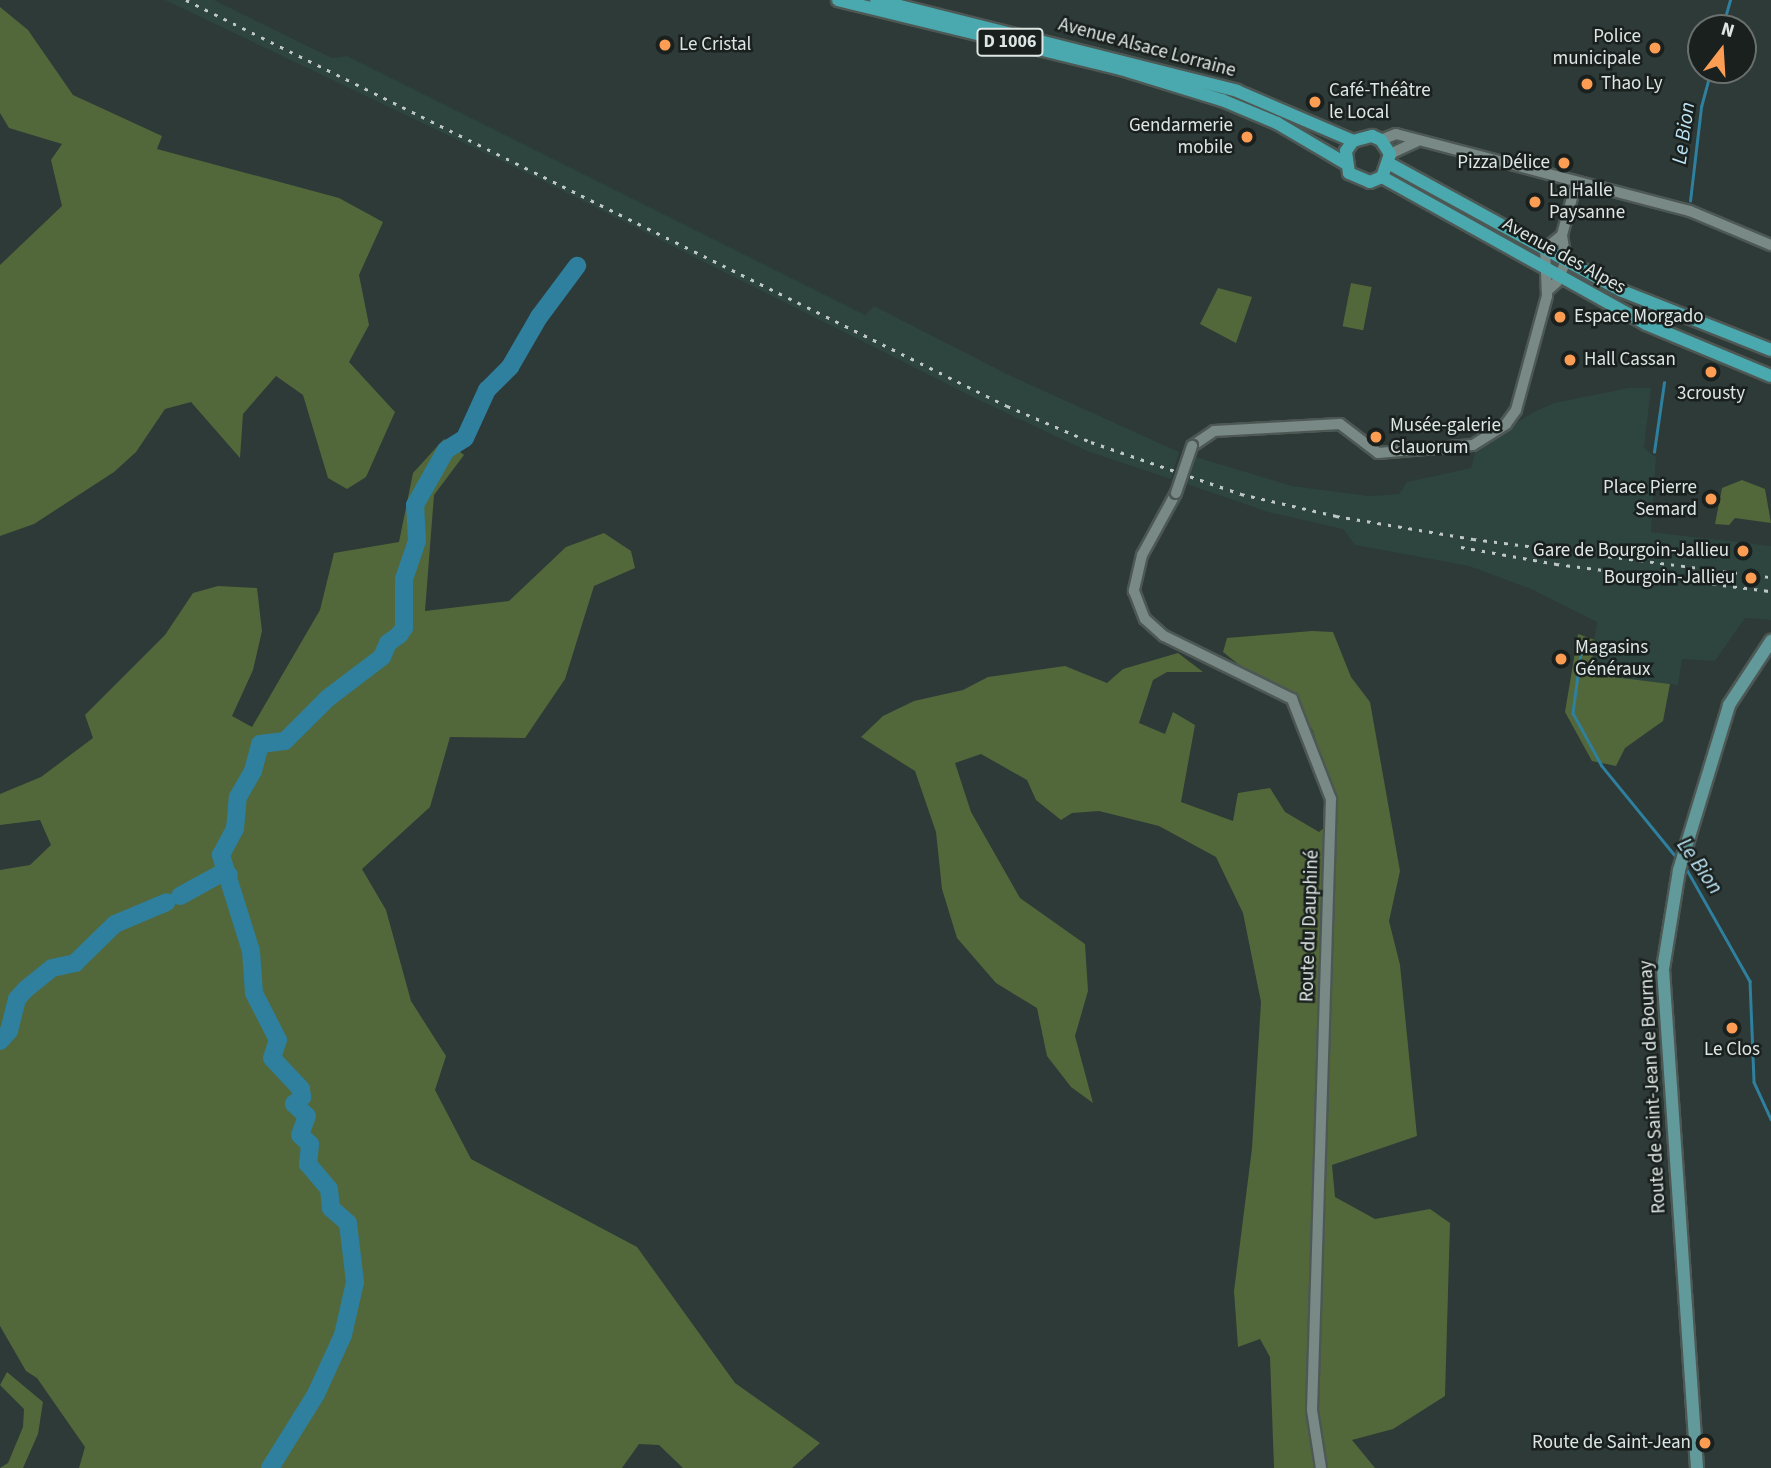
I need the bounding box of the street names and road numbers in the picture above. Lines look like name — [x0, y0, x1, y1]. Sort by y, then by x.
street label: Avenue Alsace Lorraine — [1056, 13, 1238, 83]
road number: D 1006 — [975, 28, 1045, 56]
street label: Avenue des Alpes — [1498, 213, 1630, 299]
street label: Route du Dauphiné — [1296, 850, 1324, 1002]
street label: Route de Saint-Jean de Bournay — [1635, 960, 1671, 1214]

